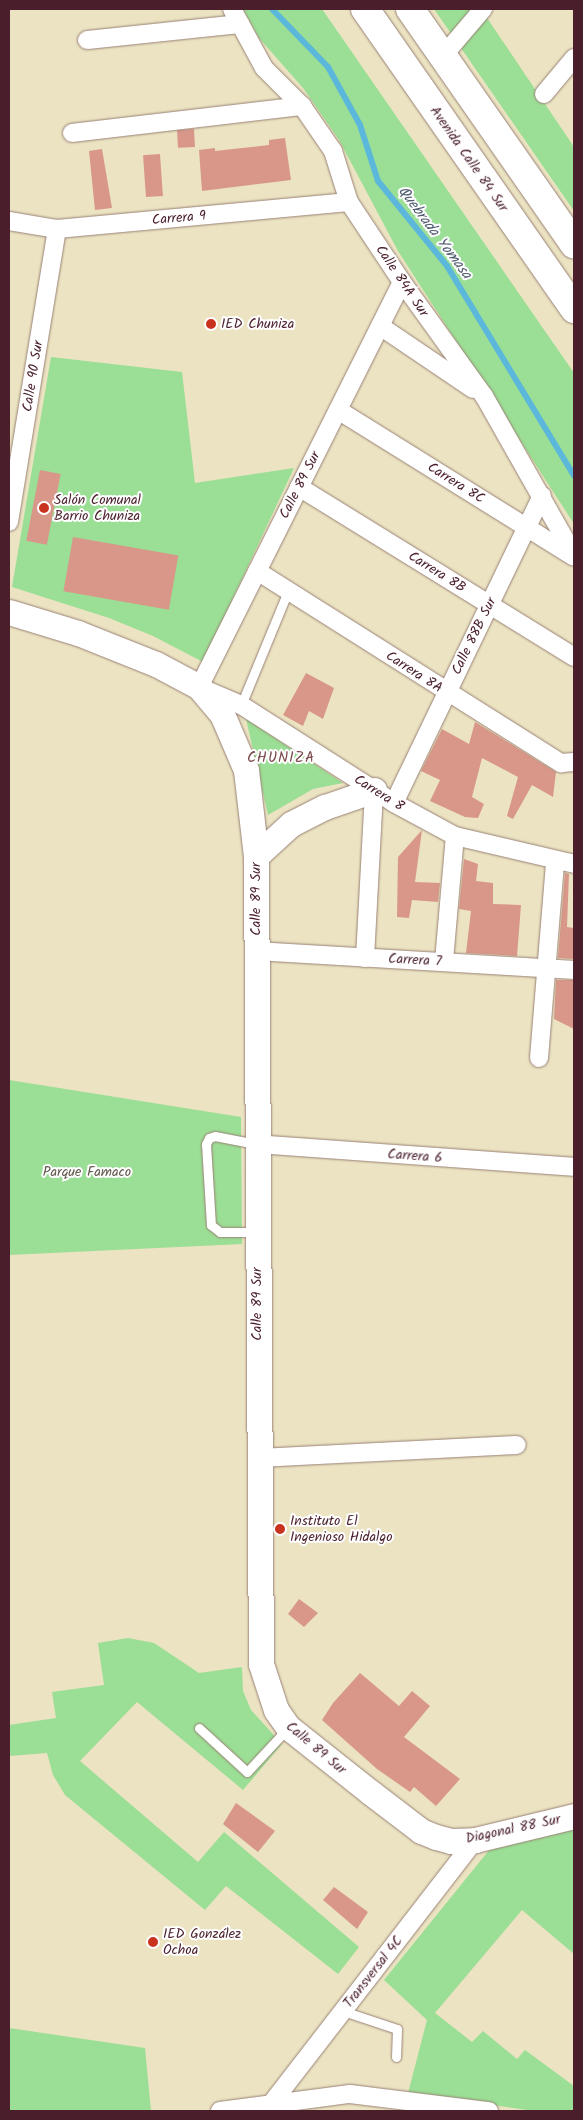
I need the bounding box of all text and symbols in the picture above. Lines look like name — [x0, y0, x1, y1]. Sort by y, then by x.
street label: Avenida Calle 84 Sur — [426, 103, 512, 215]
water label: Quebrada Yomasa — [393, 183, 475, 283]
street label: Carrera 9 — [151, 207, 207, 229]
street label: Calle 84A Sur — [372, 242, 432, 320]
place label: IED Chuniza — [221, 316, 294, 332]
marker: IED Chuniza — [205, 318, 217, 330]
street label: Calle 90 Sur — [19, 339, 47, 413]
street label: Calle 89 Sur — [276, 448, 324, 522]
street label: Carrera 8C — [424, 459, 488, 507]
place label: Salón Comunal Barrio Chuniza — [54, 492, 141, 524]
marker: Salón Comunal Barrio Chuniza — [38, 502, 50, 514]
street label: Carrera 8B — [405, 548, 469, 596]
street label: Calle 88B Sur — [448, 595, 500, 677]
street label: Carrera 8A — [382, 647, 446, 697]
district label: CHUNIZA — [246, 750, 316, 768]
street label: Carrera 8 — [351, 771, 407, 815]
street label: Calle 89 Sur — [248, 862, 264, 936]
street label: Carrera 7 — [388, 950, 442, 970]
street label: Carrera 6 — [387, 1146, 443, 1166]
park label: Parque Famaco — [43, 1164, 131, 1180]
street label: Calle 89 Sur — [249, 1267, 265, 1341]
place label: Instituto El Ingenioso Hidalgo — [290, 1513, 392, 1545]
marker: Instituto El Ingenioso Hidalgo — [274, 1523, 286, 1535]
street label: Calle 89 Sur — [282, 1718, 350, 1778]
street label: Diagonal 88 Sur — [464, 1811, 562, 1847]
place label: IED González Ochoa — [163, 1926, 241, 1958]
street label: Transversal 4C — [340, 1933, 406, 2011]
marker: IED González Ochoa — [147, 1936, 159, 1948]

